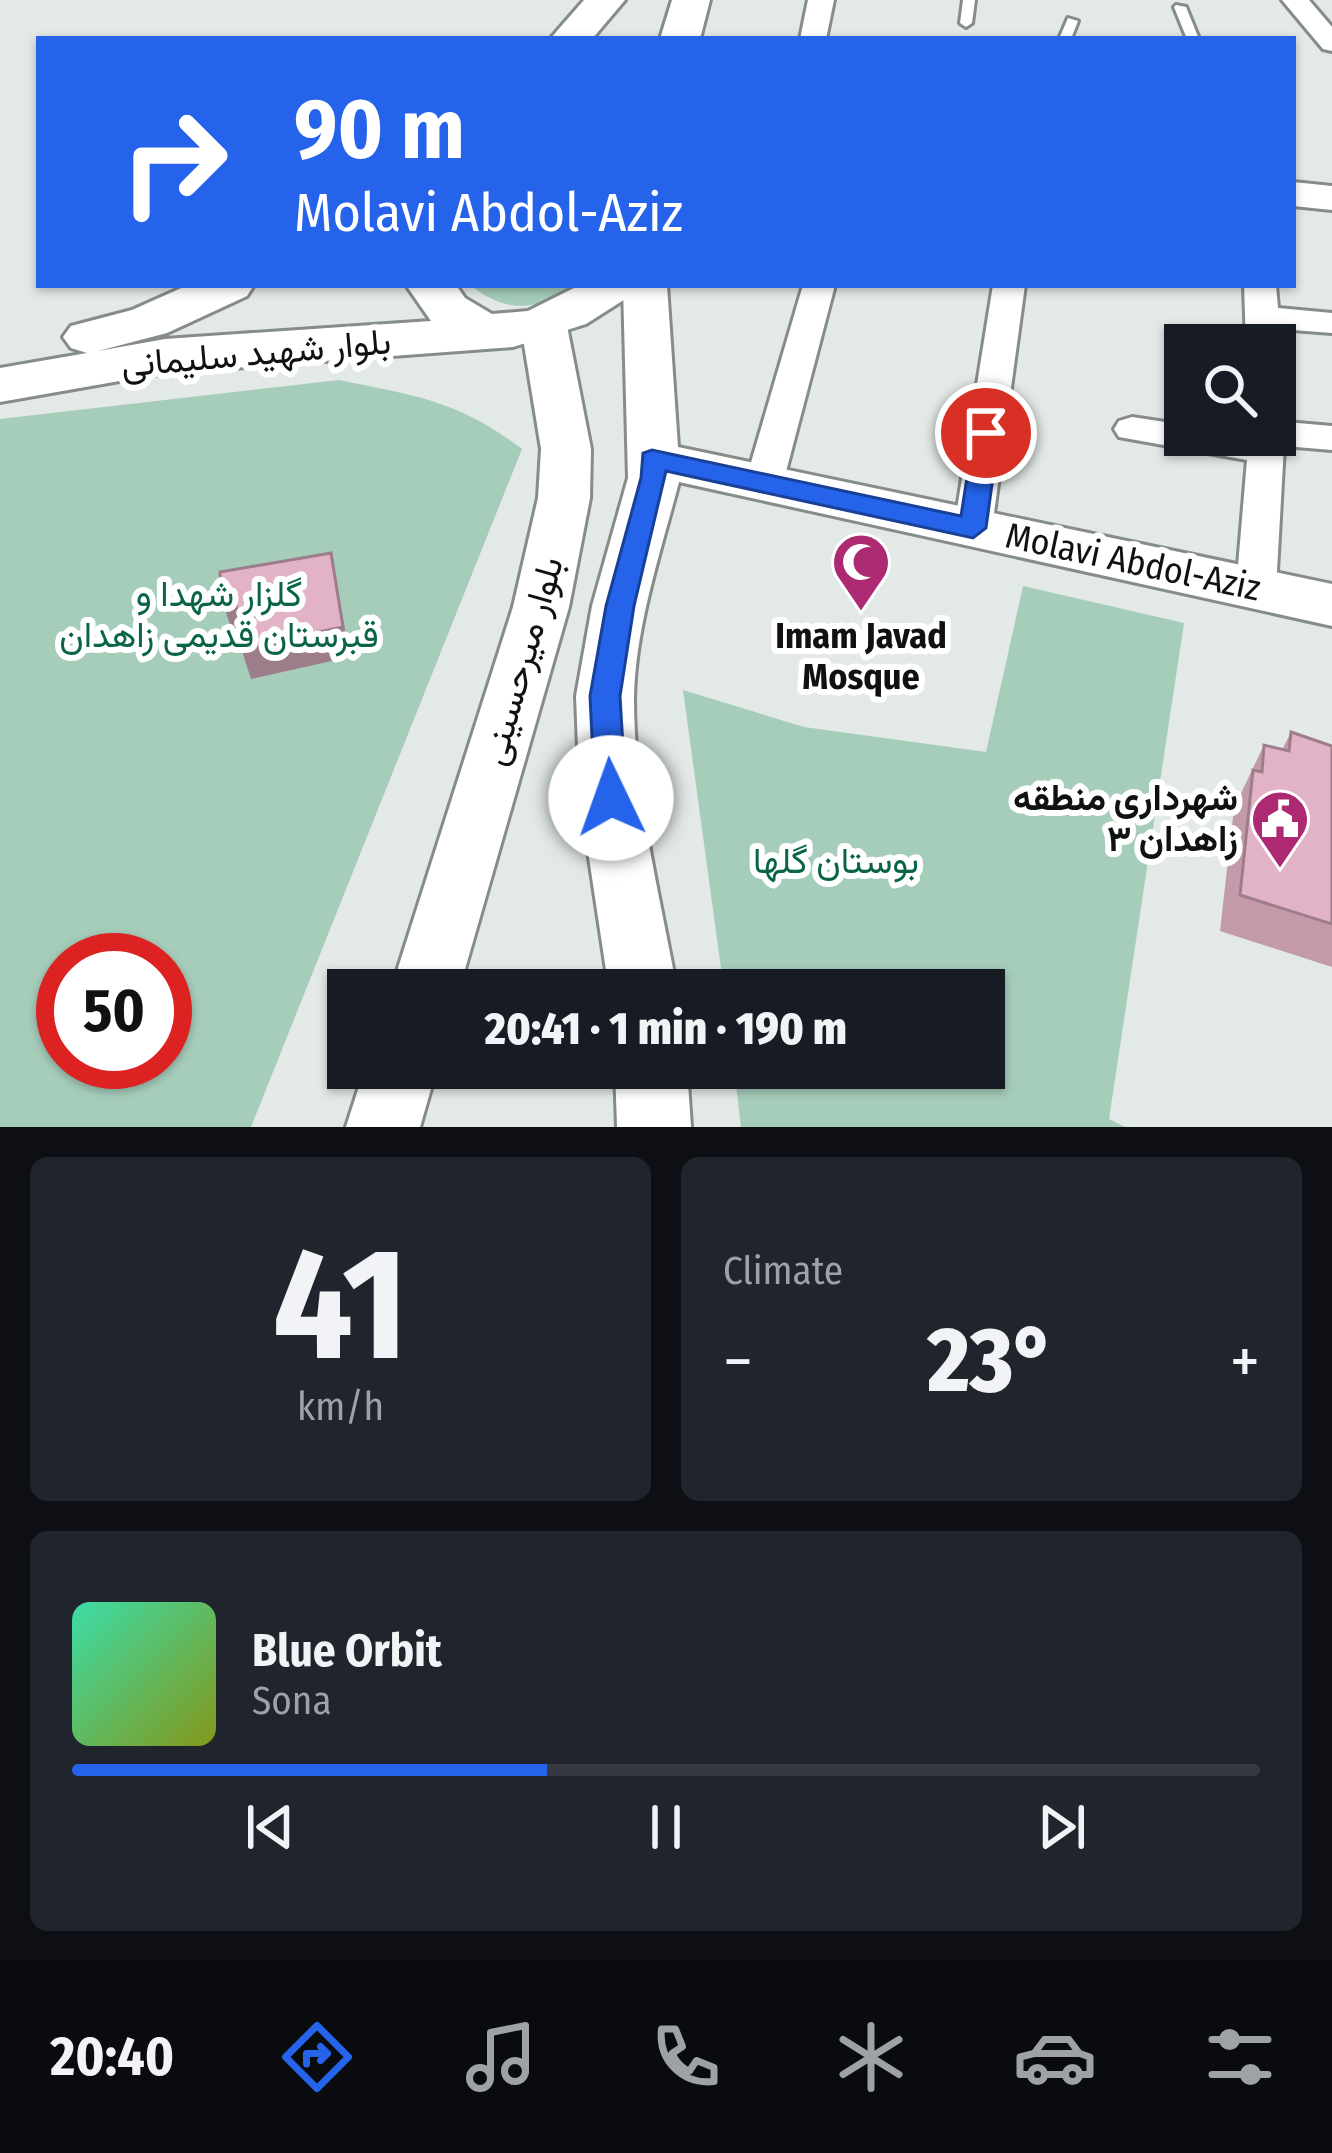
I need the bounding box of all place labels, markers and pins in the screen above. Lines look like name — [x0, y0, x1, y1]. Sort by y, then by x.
pin — [935, 382, 1037, 484]
mosque icon: Imam Javad Mosque — [830, 531, 892, 613]
place label: Imam Javad Mosque — [775, 614, 947, 699]
place label: شهرداری منطقه ۳ زاهدان — [1013, 776, 1238, 861]
public building icon: شهرداری منطقه ۳ زاهدان — [1249, 788, 1311, 870]

